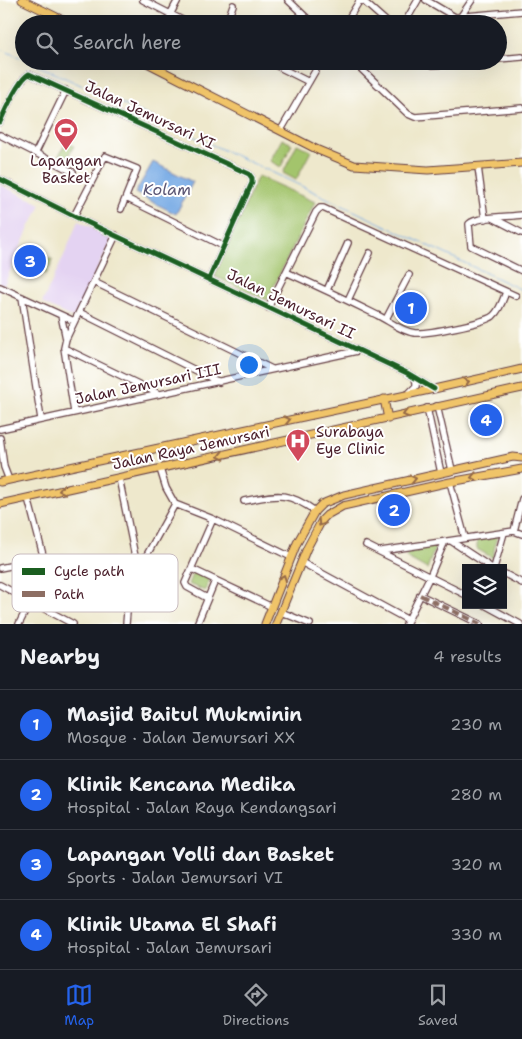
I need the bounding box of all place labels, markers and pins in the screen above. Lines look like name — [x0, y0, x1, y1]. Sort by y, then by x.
sports icon: Lapangan Basket — [53, 117, 79, 151]
place label: Lapangan Basket — [30, 151, 102, 188]
pin: 3 — [14, 242, 46, 280]
pin: 1 — [395, 289, 427, 327]
pin: 4 — [470, 401, 502, 439]
place label: Surabaya Eye Clinic — [316, 422, 385, 459]
hospital icon: Surabaya Eye Clinic — [285, 428, 311, 462]
pin: 2 — [378, 491, 410, 529]

